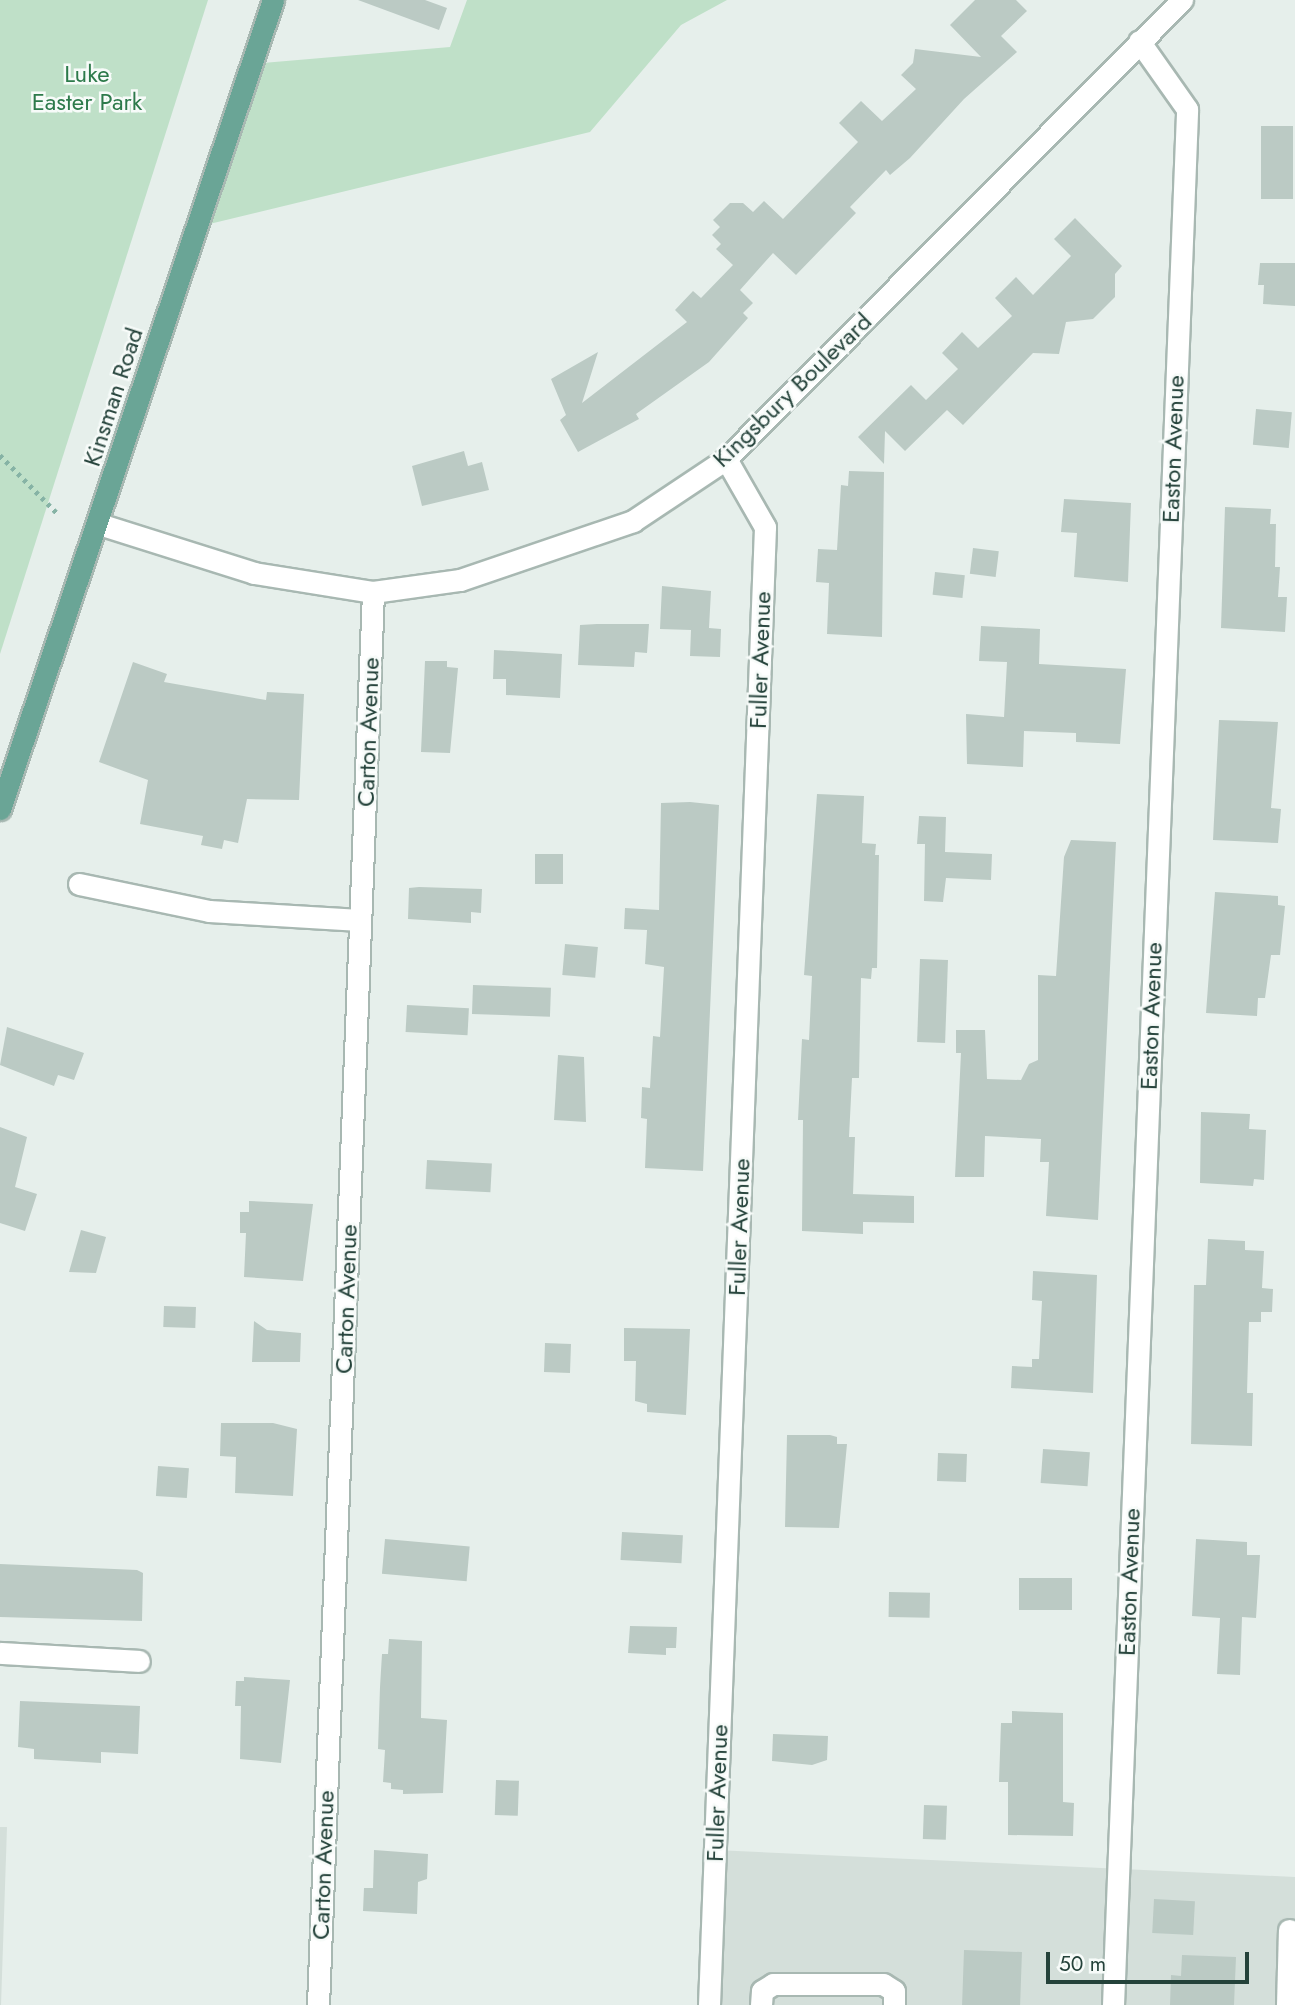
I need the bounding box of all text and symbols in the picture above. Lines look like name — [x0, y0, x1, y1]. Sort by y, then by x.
park label: Luke Easter Park — [32, 60, 142, 116]
street label: Kingsbury Boulevard — [707, 307, 877, 473]
street label: Kinsman Road — [77, 324, 149, 470]
street label: Easton Avenue — [1156, 375, 1190, 523]
street label: Fuller Avenue — [743, 591, 777, 729]
street label: Carton Avenue — [351, 657, 385, 807]
street label: Easton Avenue — [1134, 942, 1168, 1090]
street label: Fuller Avenue — [722, 1158, 756, 1296]
street label: Carton Avenue — [329, 1224, 363, 1374]
street label: Easton Avenue — [1112, 1508, 1146, 1656]
street label: Fuller Avenue — [700, 1724, 734, 1862]
street label: Carton Avenue — [306, 1790, 340, 1940]
scale bar — [1050, 1938, 1253, 1982]
text: 50 m — [1059, 1949, 1106, 1979]

